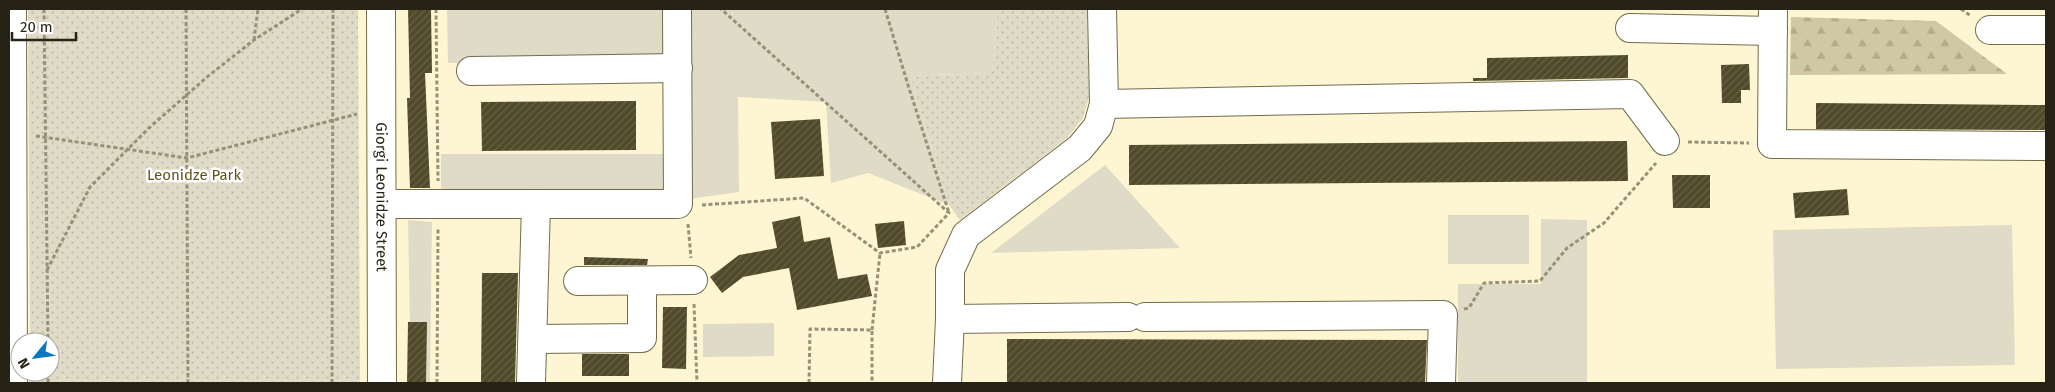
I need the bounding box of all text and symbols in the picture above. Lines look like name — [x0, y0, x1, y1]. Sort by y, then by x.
scale bar — [12, 10, 76, 42]
text: 20 m — [20, 18, 53, 36]
street label: Giorgi Leonidze Street — [372, 122, 391, 272]
park label: Leonidze Park — [147, 166, 241, 184]
north arrow — [10, 332, 60, 382]
text: N — [14, 355, 34, 371]

